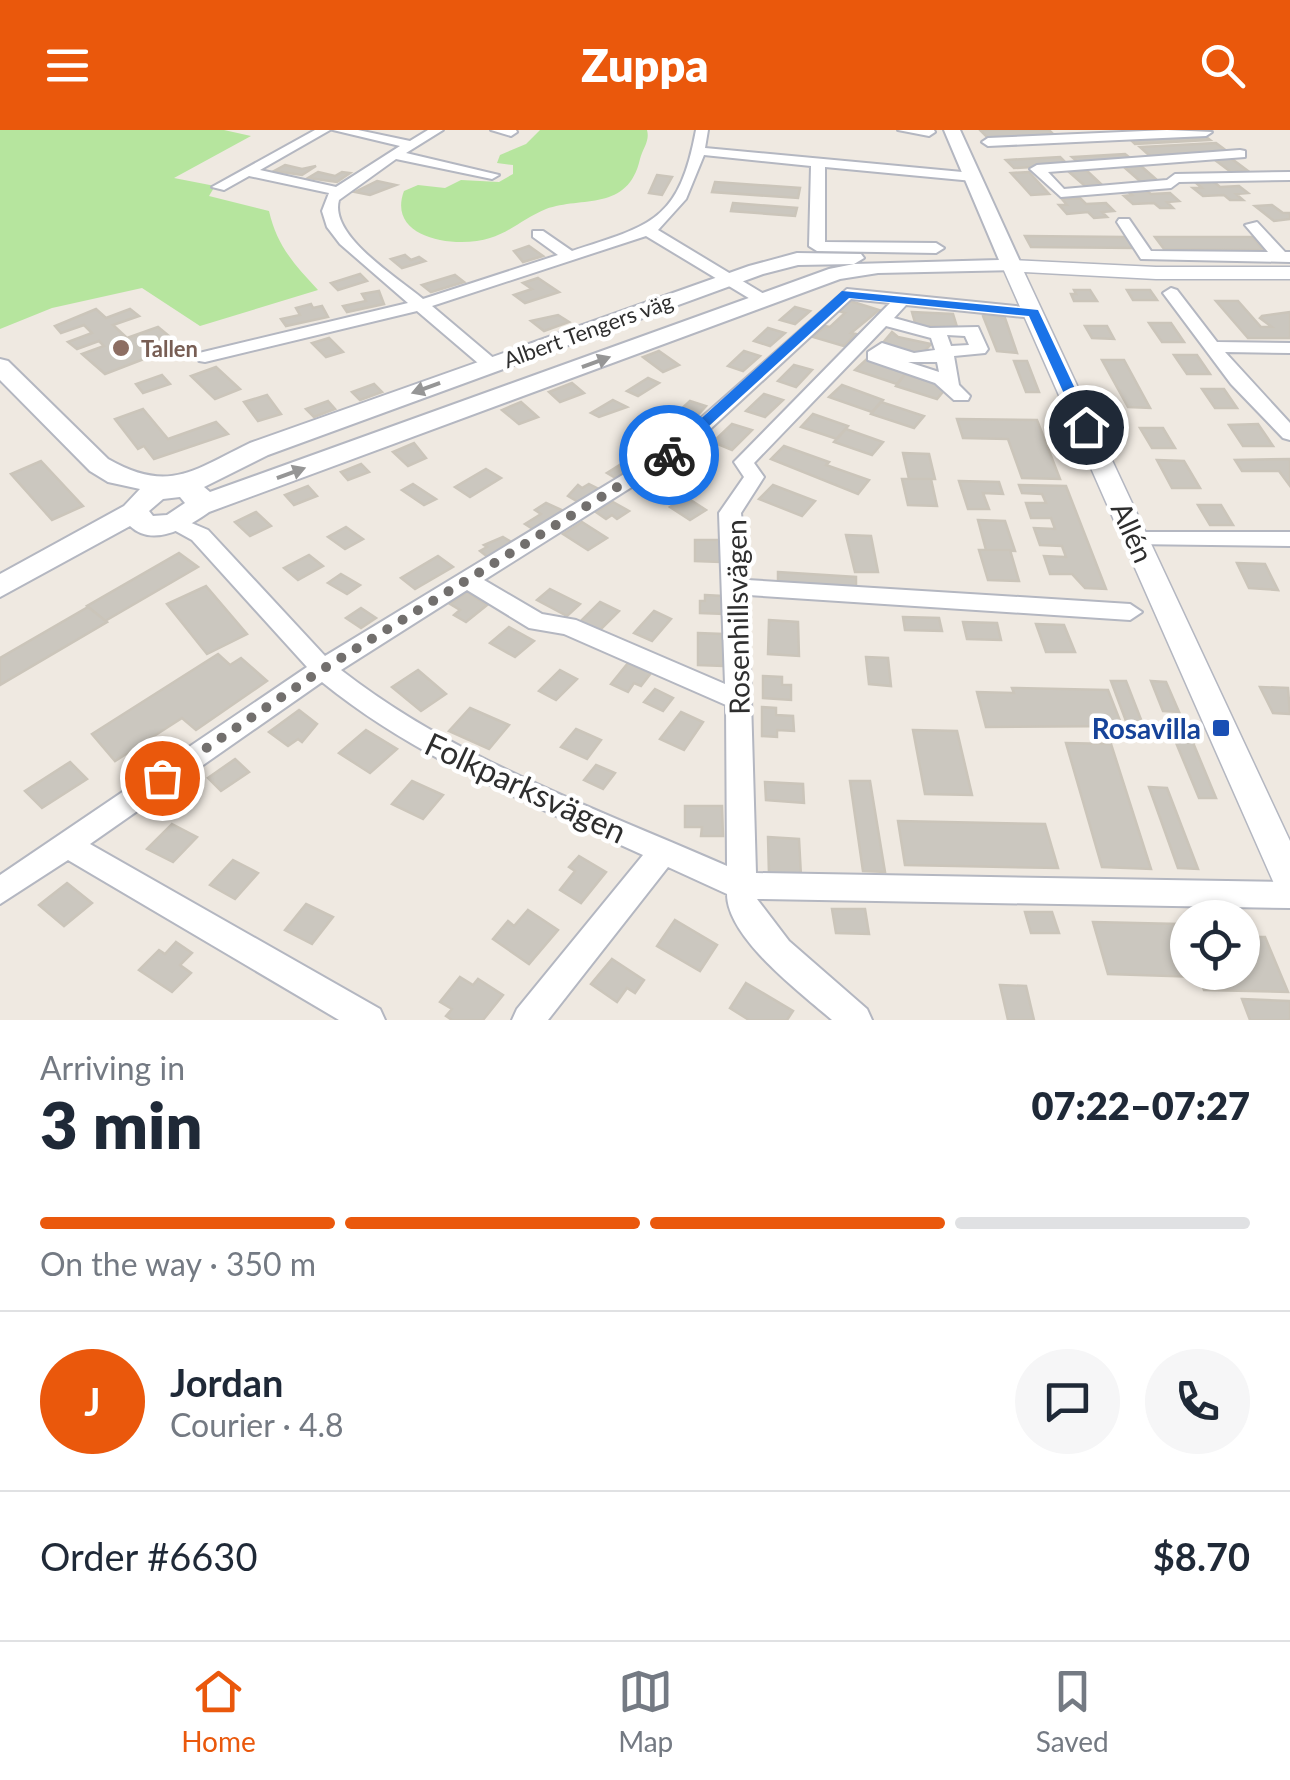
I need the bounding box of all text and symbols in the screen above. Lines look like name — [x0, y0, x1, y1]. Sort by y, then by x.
icon: menu — [40, 38, 95, 93]
text: Zuppa — [581, 38, 709, 92]
icon: search — [1195, 38, 1250, 93]
street label: Albert Tengers väg — [500, 287, 676, 373]
place label: Tallen — [141, 335, 198, 362]
marker: Tallen — [110, 337, 132, 359]
one-way arrow — [581, 354, 611, 369]
one-way arrow — [411, 381, 441, 396]
pin — [1044, 385, 1129, 470]
icon: home — [1059, 400, 1114, 455]
courier — [619, 405, 719, 505]
icon: bike — [642, 428, 697, 483]
one-way arrow — [276, 465, 306, 480]
street label: Allén — [1105, 497, 1161, 567]
street label: Rosenhillsvägen — [718, 519, 756, 715]
place label: Rosavilla — [1092, 711, 1201, 745]
marker: Rosavilla — [1210, 717, 1232, 739]
street label: Folkparksvägen — [419, 723, 633, 851]
pin — [120, 736, 205, 821]
icon: bag — [135, 751, 190, 806]
map controls — [1170, 900, 1260, 990]
button: locate — [1170, 900, 1260, 990]
text: Arriving in — [40, 1048, 185, 1087]
text: 07:22–07:27 — [1031, 1082, 1250, 1128]
text: 3 min — [40, 1085, 202, 1163]
text: On the way · 350 m — [40, 1244, 316, 1283]
button: chat — [1015, 1349, 1120, 1454]
button: phone — [1145, 1349, 1250, 1454]
text: Jordan — [170, 1359, 283, 1405]
text: J — [84, 1378, 101, 1424]
text: Courier · 4.8 — [170, 1405, 344, 1444]
text: Order #6630 — [40, 1533, 257, 1579]
text: $8.70 — [1153, 1533, 1250, 1579]
tab: Home — [181, 1664, 256, 1758]
tab: Map — [618, 1664, 673, 1758]
tab: Saved — [1036, 1664, 1109, 1758]

